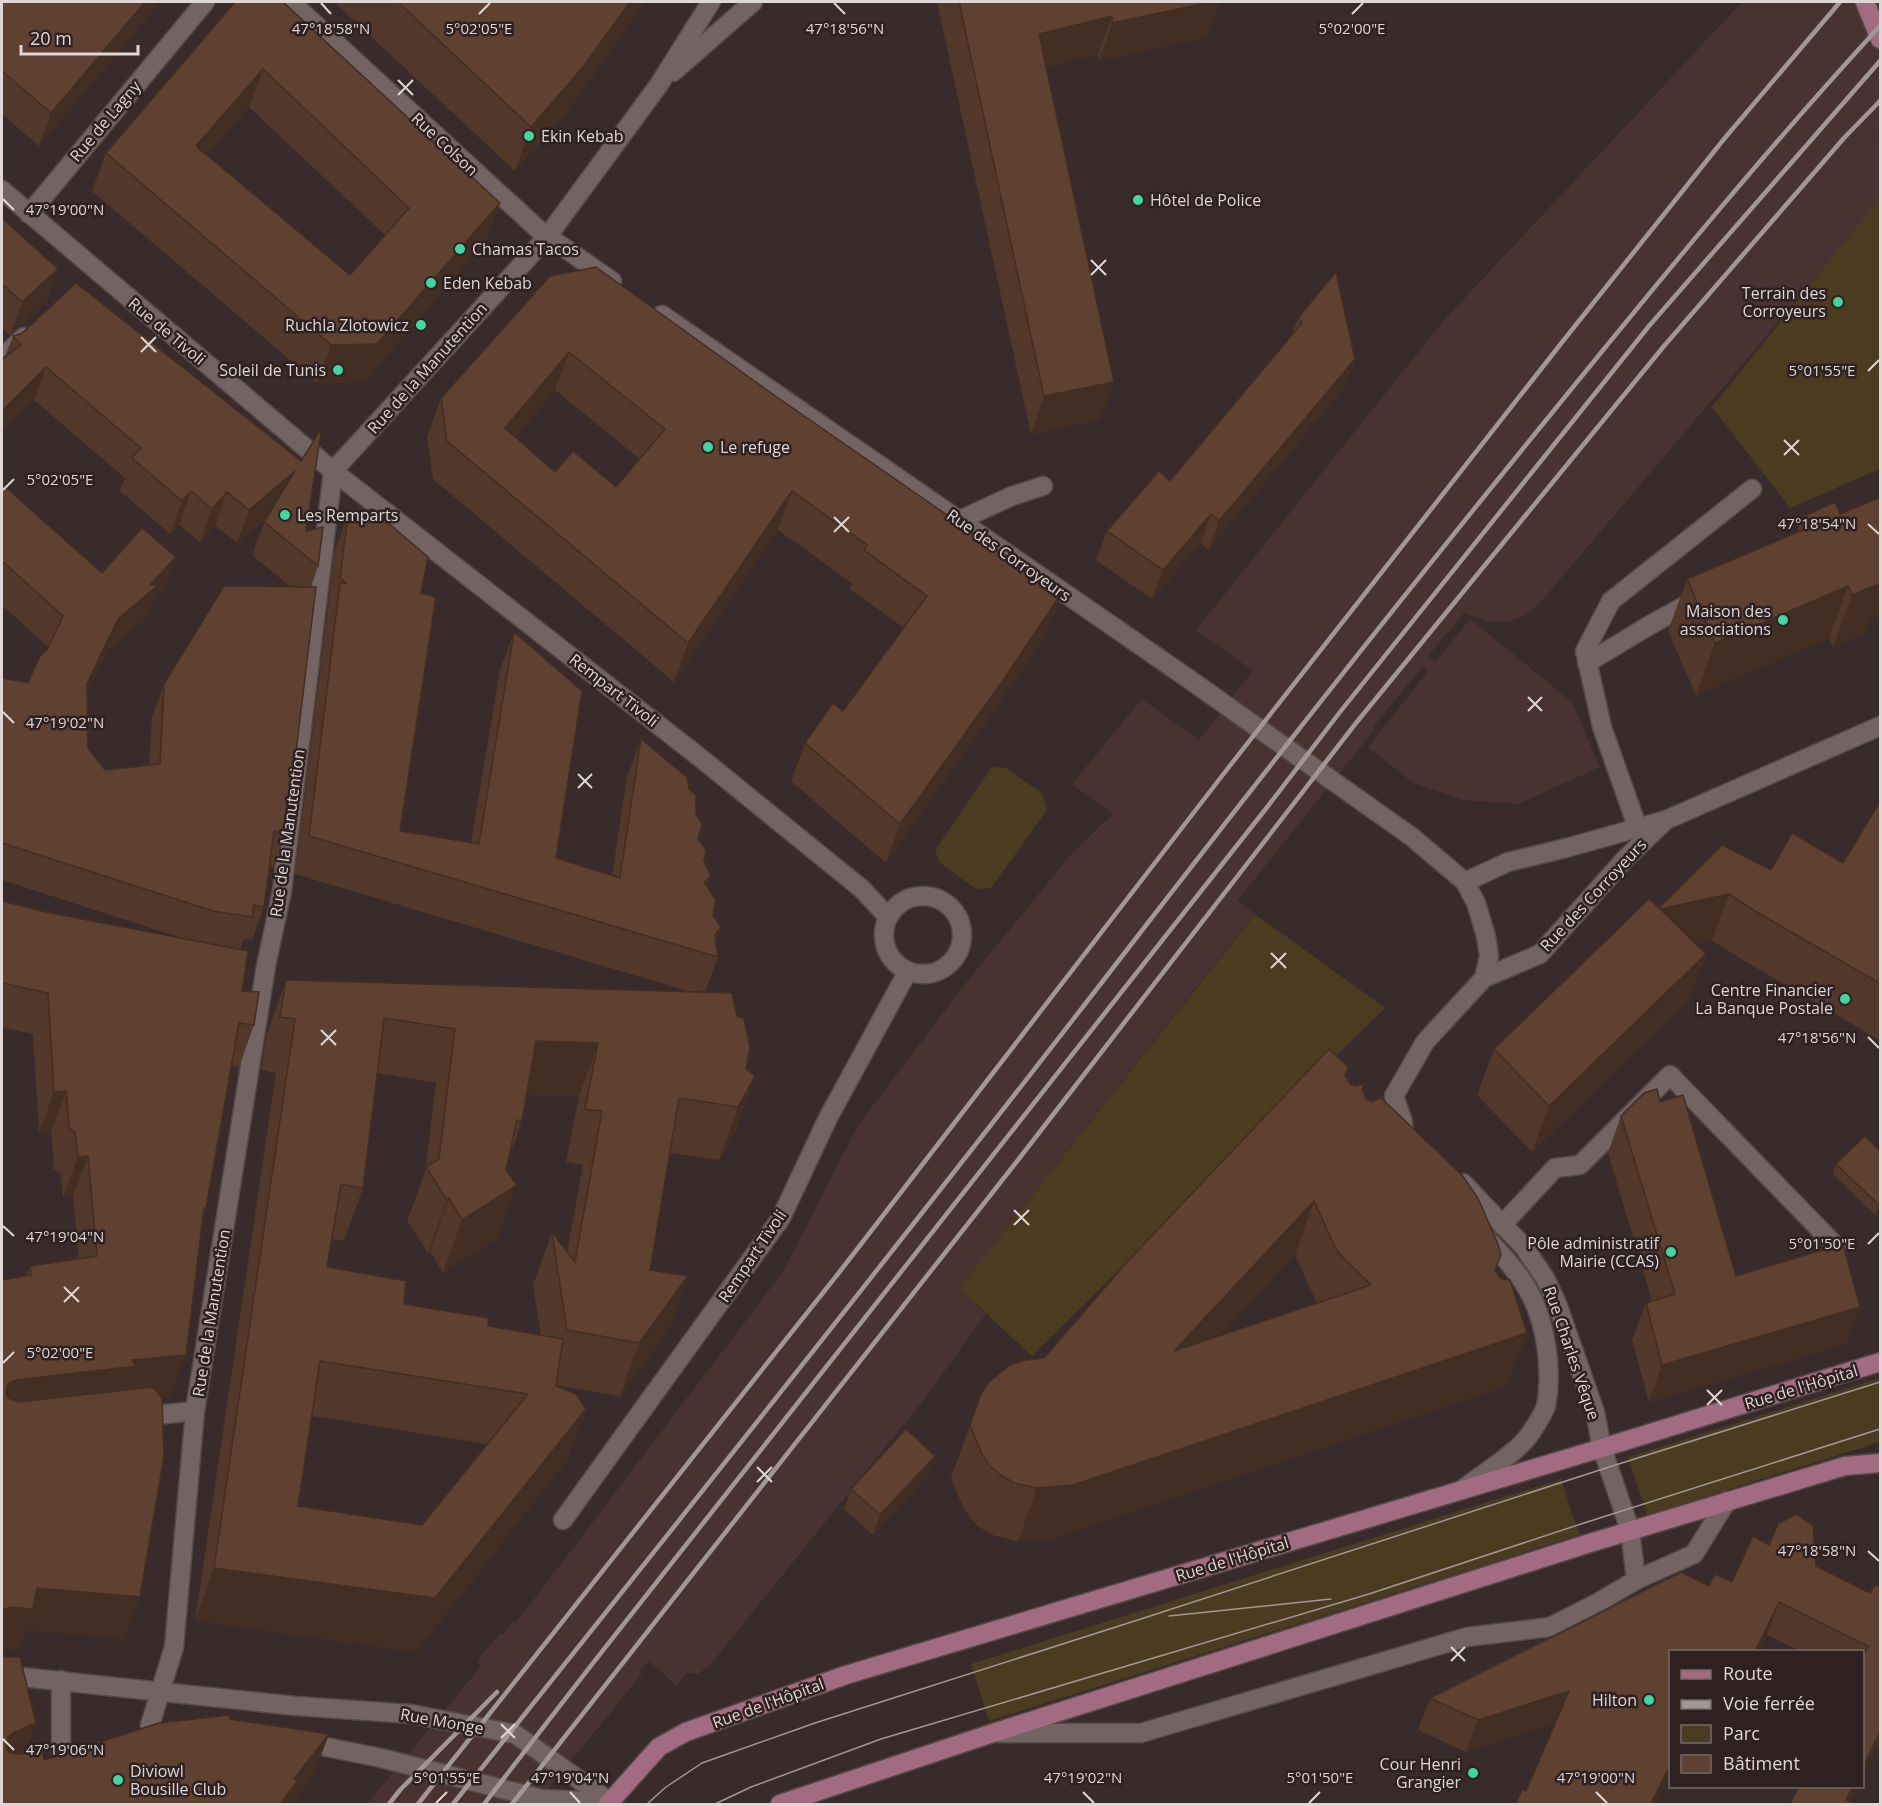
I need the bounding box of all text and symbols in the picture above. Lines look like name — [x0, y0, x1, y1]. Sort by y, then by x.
scale bar — [21, 18, 138, 56]
text: 47°18'58"N — [292, 18, 370, 38]
text: 5°02'05"E — [446, 18, 512, 38]
text: 47°18'56"N — [806, 18, 884, 38]
text: 5°02'00"E — [1319, 18, 1385, 38]
text: 20 m — [30, 26, 72, 50]
street label: Rue de Lagny — [65, 75, 146, 166]
street label: Rue Colson — [407, 107, 483, 181]
place label: Ekin Kebab — [541, 125, 624, 147]
marker: Ekin Kebab — [522, 129, 536, 143]
place label: Hôtel de Police — [1150, 189, 1261, 211]
marker: Hôtel de Police — [1131, 193, 1145, 207]
text: 47°19'00"N — [26, 199, 104, 219]
place label: Chamas Tacos — [472, 238, 579, 260]
marker: Chamas Tacos — [453, 242, 467, 256]
place label: Eden Kebab — [443, 272, 532, 294]
marker: Eden Kebab — [424, 276, 438, 290]
place label: Terrain des Corroyeurs — [1742, 282, 1826, 322]
street label: Rue de Tivoli — [124, 292, 210, 370]
marker: Terrain des Corroyeurs — [1831, 295, 1845, 309]
street label: Rue de la Manutention — [362, 298, 492, 438]
place label: Ruchla Zlotowicz — [285, 314, 409, 336]
marker: Ruchla Zlotowicz — [414, 318, 428, 332]
place label: Soleil de Tunis — [219, 359, 326, 381]
text: 5°01'55"E — [1789, 360, 1855, 380]
marker: Soleil de Tunis — [331, 363, 345, 377]
place label: Le refuge — [720, 436, 790, 458]
marker: Le refuge — [701, 440, 715, 454]
text: 5°02'05"E — [27, 469, 93, 489]
place label: Les Remparts — [297, 504, 398, 526]
street label: Rue des Corroyeurs — [943, 504, 1075, 606]
marker: Les Remparts — [278, 508, 292, 522]
text: 47°18'54"N — [1778, 513, 1856, 533]
place label: Maison des associations — [1680, 600, 1771, 640]
marker: Maison des associations — [1776, 613, 1790, 627]
street label: Rempart Tivoli — [565, 648, 663, 732]
text: 47°19'02"N — [26, 712, 104, 732]
street label: Rue de la Manutention — [264, 748, 310, 918]
street label: Rue des Corroyeurs — [1535, 834, 1651, 956]
place label: Centre Financier La Banque Postale — [1695, 979, 1833, 1019]
marker: Centre Financier La Banque Postale — [1838, 992, 1852, 1006]
text: 47°18'56"N — [1778, 1027, 1856, 1047]
street label: Rempart Tivoli — [713, 1205, 791, 1307]
text: 47°19'04"N — [26, 1226, 104, 1246]
street label: Rue de la Manutention — [187, 1228, 235, 1398]
place label: Pôle administratif Mairie (CCAS) — [1527, 1232, 1661, 1272]
text: 5°01'50"E — [1789, 1233, 1855, 1253]
marker: Pôle administratif Mairie (CCAS) — [1664, 1245, 1678, 1259]
street label: Rue Charles Vêque — [1539, 1283, 1605, 1423]
text: 5°02'00"E — [27, 1342, 93, 1362]
street label: Rue de l'Hôpital — [1742, 1359, 1860, 1415]
street label: Rue de l'Hôpital — [1173, 1531, 1291, 1587]
text: 47°18'58"N — [1778, 1540, 1856, 1560]
legend — [1669, 1650, 1864, 1788]
text: Route — [1723, 1661, 1773, 1685]
street label: Rue de l'Hôpital — [709, 1673, 827, 1733]
place label: Hilton — [1592, 1689, 1637, 1711]
text: Voie ferrée — [1723, 1691, 1815, 1715]
marker: Hilton — [1642, 1693, 1656, 1707]
street label: Rue Monge — [399, 1703, 485, 1739]
text: Parc — [1723, 1721, 1760, 1745]
text: 47°19'06"N — [26, 1739, 104, 1759]
text: Bâtiment — [1723, 1751, 1800, 1775]
place label: Cour Henri Grangier — [1380, 1753, 1461, 1793]
place label: Diviowl Bousille Club — [130, 1760, 226, 1800]
marker: Cour Henri Grangier — [1466, 1766, 1480, 1780]
text: 5°01'55"E — [414, 1767, 480, 1787]
text: 47°19'04"N — [531, 1767, 609, 1787]
text: 47°19'02"N — [1044, 1767, 1122, 1787]
text: 5°01'50"E — [1287, 1767, 1353, 1787]
text: 47°19'00"N — [1557, 1767, 1635, 1787]
marker: Diviowl Bousille Club — [111, 1773, 125, 1787]

